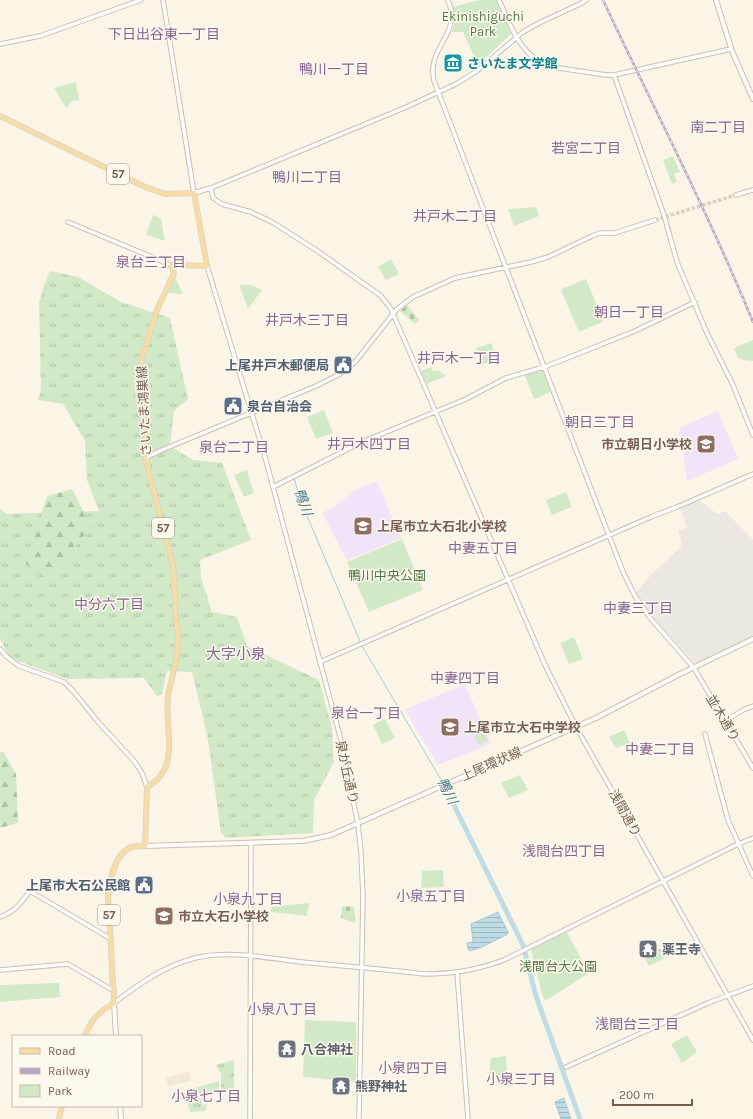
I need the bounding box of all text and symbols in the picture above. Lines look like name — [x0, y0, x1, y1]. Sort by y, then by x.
park label: Ekinishiguchi Park — [442, 9, 524, 39]
district label: 下日出谷東一丁目 — [108, 26, 220, 43]
museum icon: さいたま文学館 — [442, 52, 464, 74]
place label: さいたま文学館 — [467, 56, 558, 71]
district label: 鴨川一丁目 — [299, 61, 369, 78]
district label: 南二丁目 — [690, 119, 746, 136]
district label: 若宮二丁目 — [551, 140, 621, 157]
road number: 57 — [107, 164, 129, 184]
district label: 鴨川二丁目 — [272, 169, 342, 186]
district label: 井戸木二丁目 — [413, 208, 497, 225]
district label: 泉台三丁目 — [116, 254, 186, 271]
district label: 朝日一丁目 — [594, 304, 664, 321]
district label: 井戸木三丁目 — [265, 312, 349, 329]
district label: 井戸木一丁目 — [417, 350, 501, 367]
public building icon: 上尾井戸木郵便局 — [332, 354, 354, 376]
place label: 上尾井戸木郵便局 — [225, 358, 329, 373]
street label: さいたま鴻巣線 — [134, 365, 154, 457]
public building icon: 泉台自治会 — [222, 395, 244, 417]
place label: 泉台自治会 — [247, 399, 312, 414]
district label: 朝日三丁目 — [565, 414, 635, 431]
school or university icon: 市立朝日小学校 — [695, 433, 717, 455]
district label: 井戸木四丁目 — [327, 436, 411, 453]
place label: 市立朝日小学校 — [601, 437, 692, 452]
district label: 泉台二丁目 — [199, 439, 269, 456]
water label: 鴨川 — [290, 486, 316, 520]
school or university icon: 上尾市立大石北小学校 — [352, 515, 374, 537]
road number: 57 — [152, 518, 174, 538]
place label: 上尾市立大石北小学校 — [377, 519, 507, 534]
district label: 中妻五丁目 — [448, 540, 518, 557]
park label: 鴨川中央公園 — [348, 568, 426, 583]
district label: 中分六丁目 — [74, 596, 144, 613]
district label: 中妻三丁目 — [603, 600, 673, 617]
district label: 大字小泉 — [206, 645, 266, 663]
district label: 中妻四丁目 — [430, 670, 500, 687]
street label: 並木通り — [703, 692, 743, 744]
district label: 泉台一丁目 — [331, 705, 401, 722]
school or university icon: 上尾市立大石中学校 — [439, 716, 461, 738]
place label: 上尾市立大石中学校 — [464, 720, 581, 735]
street label: 泉が丘通り — [333, 739, 361, 805]
district label: 中妻二丁目 — [625, 741, 695, 758]
street label: 上尾環状線 — [458, 744, 524, 784]
water label: 鴨川 — [433, 775, 462, 809]
street label: 浅間通り — [606, 787, 644, 839]
district label: 浅間台四丁目 — [522, 843, 606, 860]
public building icon: 上尾市大石公民館 — [133, 874, 155, 896]
place label: 上尾市大石公民館 — [26, 878, 130, 893]
district label: 小泉五丁目 — [396, 888, 466, 905]
district label: 小泉九丁目 — [213, 891, 283, 908]
road number: 57 — [98, 905, 120, 925]
school or university icon: 市立大石小学校 — [153, 905, 175, 927]
place label: 市立大石小学校 — [178, 909, 269, 924]
temple icon: 薬王寺 — [637, 938, 659, 960]
place label: 薬王寺 — [662, 942, 701, 957]
park label: 浅間台大公園 — [519, 959, 597, 974]
district label: 小泉八丁目 — [247, 1001, 317, 1018]
district label: 浅間台三丁目 — [595, 1016, 679, 1033]
legend — [12, 1035, 142, 1107]
temple icon: 八合神社 — [276, 1038, 298, 1060]
place label: 八合神社 — [301, 1042, 353, 1057]
text: Road — [48, 1044, 76, 1058]
district label: 小泉四丁目 — [378, 1060, 448, 1077]
text: Railway — [48, 1064, 90, 1078]
district label: 小泉三丁目 — [486, 1071, 556, 1088]
temple icon: 熊野神社 — [330, 1075, 352, 1097]
place label: 熊野神社 — [355, 1079, 407, 1094]
scale bar — [613, 1081, 692, 1107]
text: Park — [48, 1084, 73, 1098]
district label: 小泉七丁目 — [171, 1088, 241, 1105]
text: 200 m — [619, 1088, 654, 1102]

